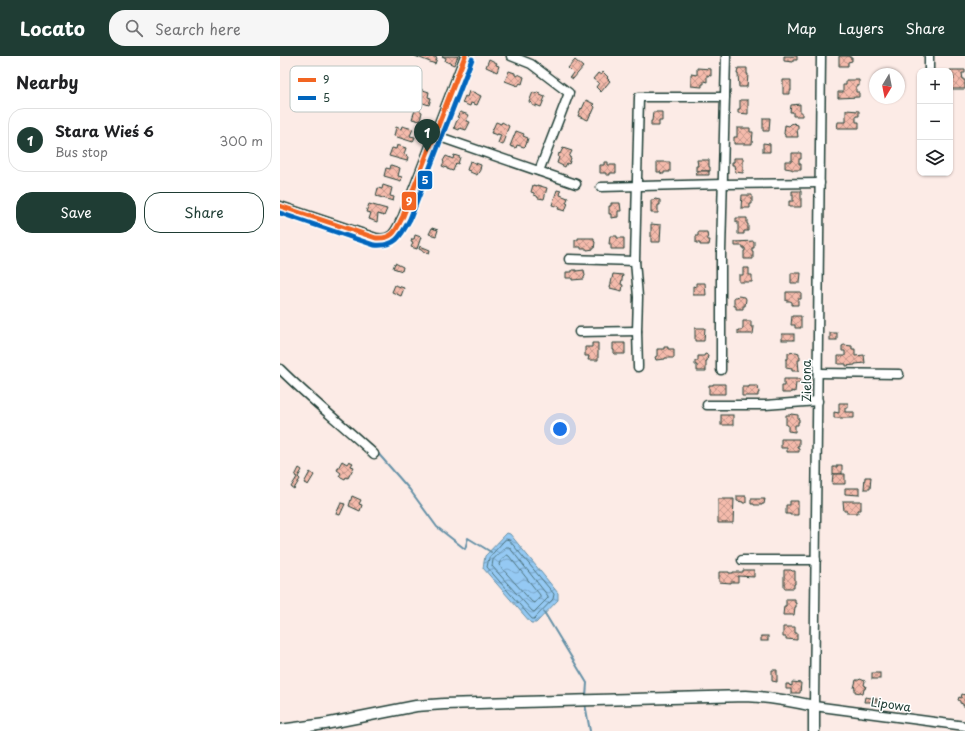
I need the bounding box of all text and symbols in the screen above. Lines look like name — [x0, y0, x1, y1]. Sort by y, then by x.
search box — [109, 10, 389, 46]
text: Locato — [20, 14, 85, 42]
icon: search — [123, 17, 145, 39]
text: Search here — [155, 17, 241, 40]
text: Map — [787, 18, 817, 39]
text: Layers — [839, 18, 884, 39]
text: Share — [906, 18, 945, 39]
legend — [290, 66, 422, 112]
north arrow — [869, 68, 905, 104]
map controls — [917, 68, 953, 176]
button: + — [917, 68, 953, 104]
text: Nearby — [16, 69, 78, 95]
text: 9 — [323, 71, 329, 88]
text: 5 — [323, 89, 330, 106]
button: − — [917, 104, 953, 140]
text: Stara Wieś 6 — [55, 119, 154, 142]
pin: 1 — [414, 119, 440, 152]
text: 1 — [27, 131, 33, 150]
text: 300 m — [219, 131, 263, 150]
button: layers — [917, 140, 953, 176]
text: Bus stop — [55, 142, 108, 161]
line badge: 5 — [417, 170, 433, 190]
text: 5 — [421, 171, 429, 188]
line badge: 9 — [401, 191, 417, 211]
button: Save — [16, 192, 136, 233]
button: Share — [144, 192, 264, 233]
text: 9 — [406, 192, 413, 209]
street label: Zielona — [797, 359, 815, 402]
your location — [550, 419, 570, 439]
street label: Lipowa — [870, 692, 913, 716]

